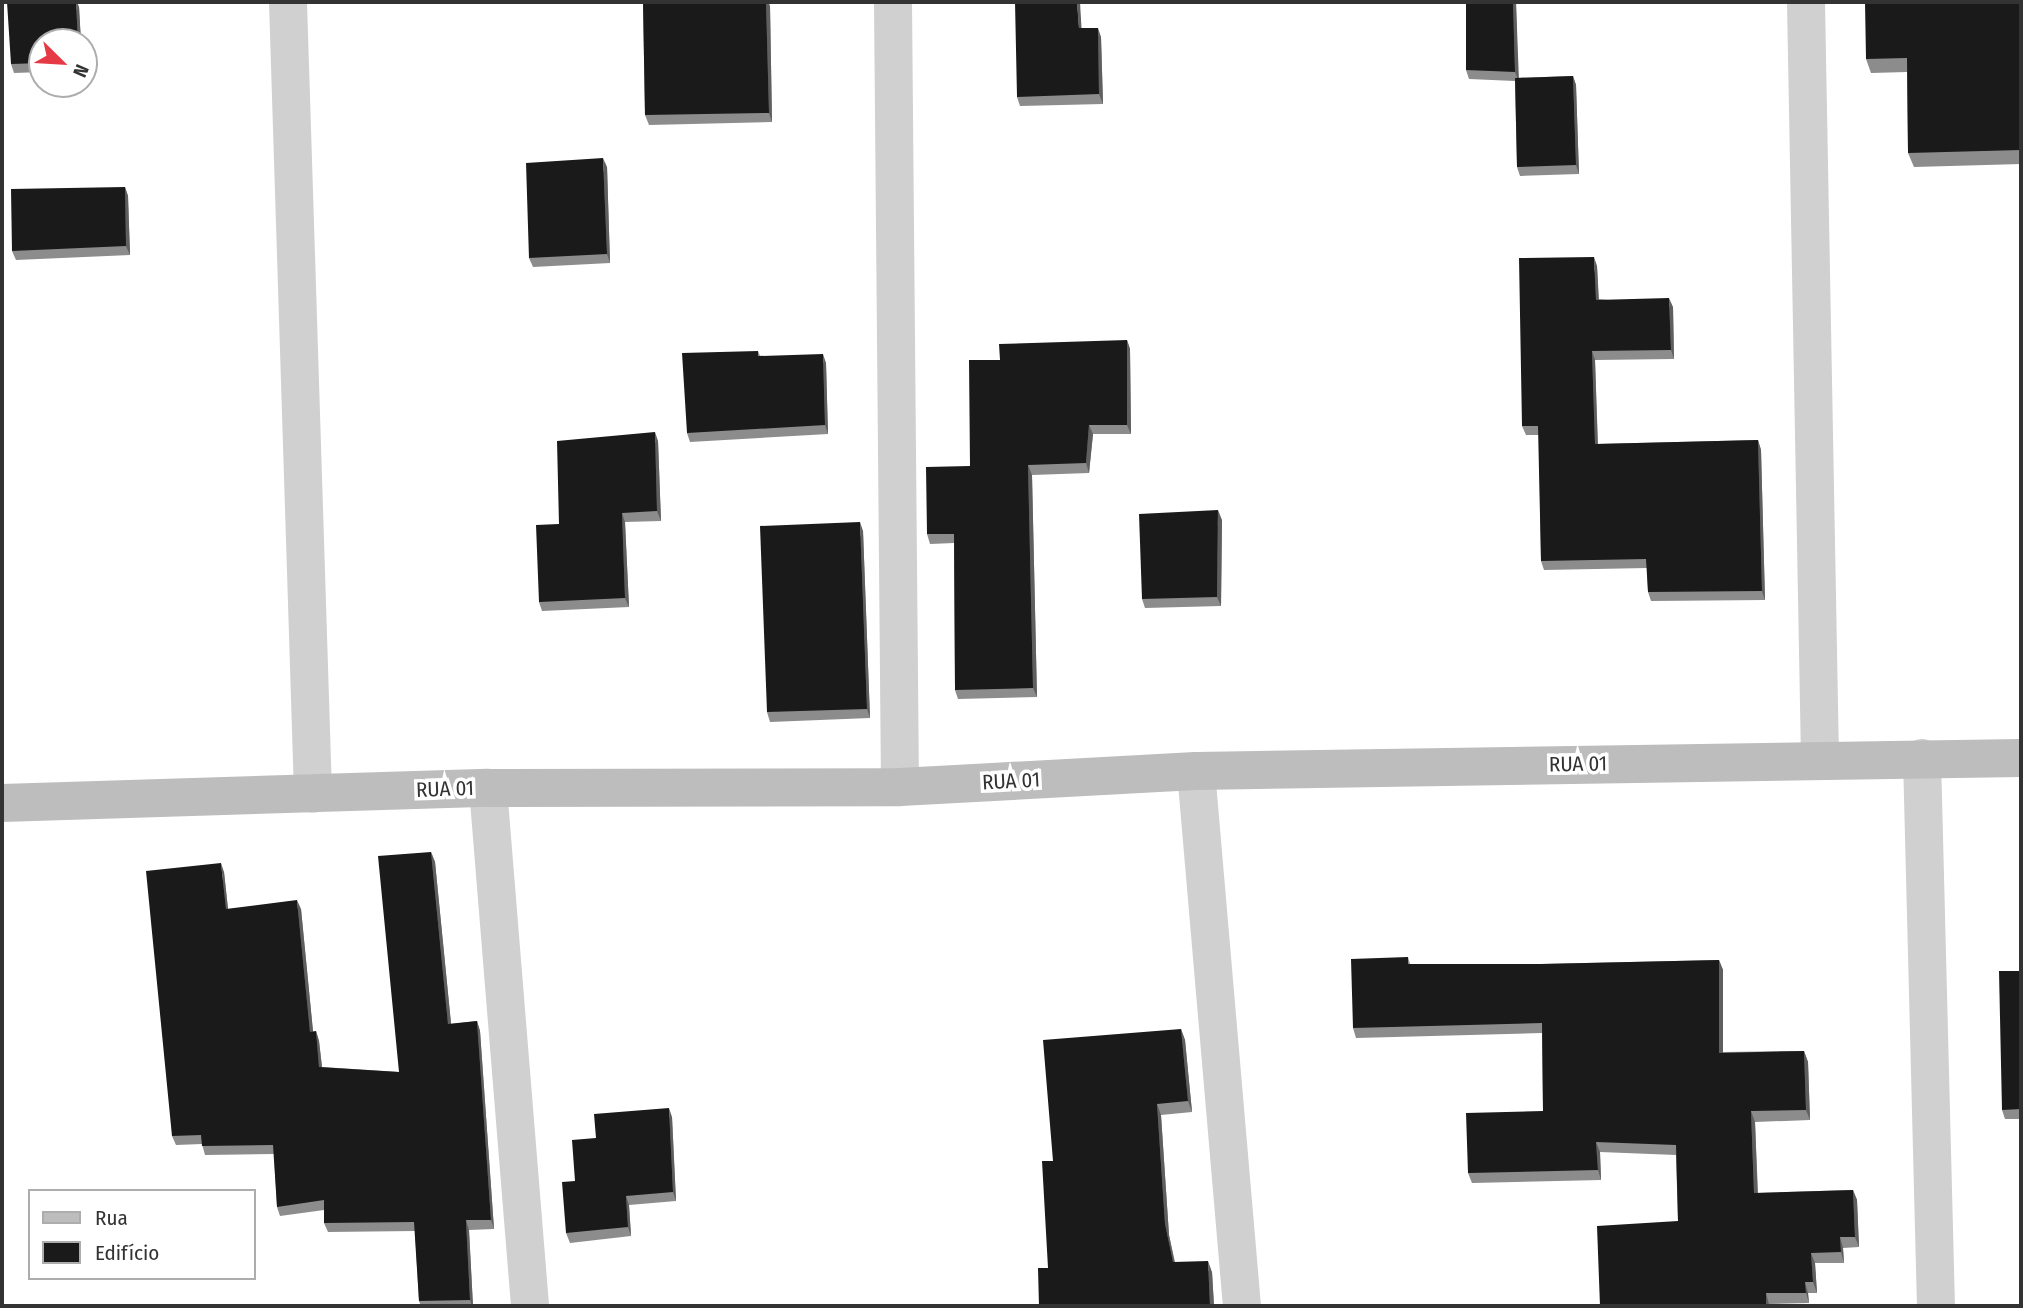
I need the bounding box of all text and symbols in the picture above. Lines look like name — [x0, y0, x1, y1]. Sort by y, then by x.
north arrow — [28, 28, 98, 98]
text: N — [68, 61, 94, 81]
street label: RUA 01 — [1549, 751, 1607, 777]
street label: RUA 01 — [981, 767, 1041, 795]
street label: RUA 01 — [416, 775, 474, 803]
legend — [28, 1189, 256, 1280]
text: Rua — [95, 1205, 128, 1231]
text: Edifício — [95, 1240, 159, 1266]

